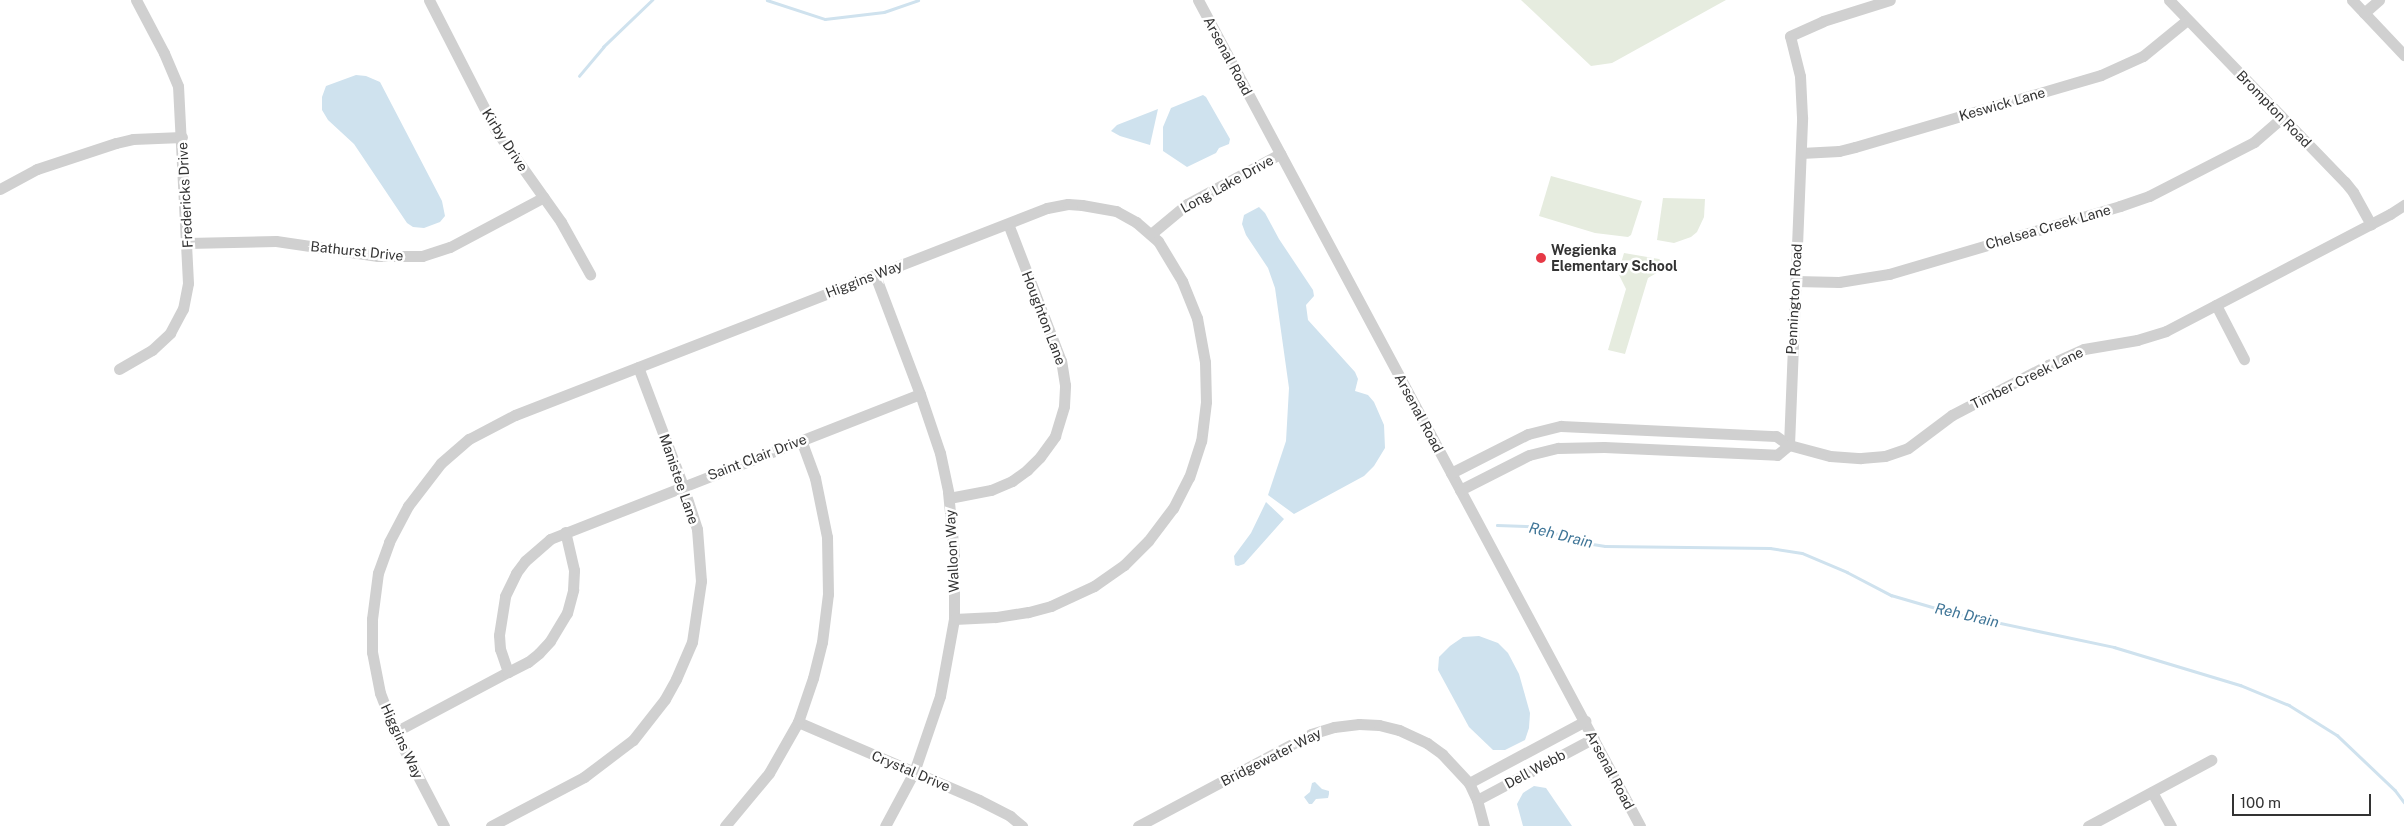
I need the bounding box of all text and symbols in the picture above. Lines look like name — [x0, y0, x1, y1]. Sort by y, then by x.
street label: Arsenal Road — [1200, 14, 1256, 98]
street label: Brompton Road — [2233, 67, 2315, 151]
street label: Keswick Lane — [1957, 84, 2047, 124]
street label: Kirby Drive — [479, 106, 531, 174]
street label: Fredericks Drive — [174, 142, 196, 248]
street label: Long Lake Drive — [1177, 151, 1277, 217]
street label: Chelsea Creek Lane — [1983, 201, 2113, 253]
street label: Bathurst Drive — [310, 238, 404, 264]
place label: Wegienka Elementary School — [1551, 242, 1678, 274]
street label: Pennington Road — [1783, 243, 1805, 355]
marker: Wegienka Elementary School — [1535, 252, 1547, 264]
street label: Higgins Way — [823, 257, 905, 301]
street label: Houghton Lane — [1018, 269, 1070, 367]
street label: Timber Creek Lane — [1968, 344, 2086, 412]
street label: Arsenal Road — [1391, 371, 1447, 455]
street label: Saint Clair Drive — [705, 430, 809, 484]
street label: Manistee Lane — [656, 432, 702, 526]
street label: Walloon Way — [941, 509, 963, 593]
water label: Reh Drain — [1527, 518, 1595, 552]
water label: Reh Drain — [1933, 599, 2001, 631]
street label: Higgins Way — [377, 701, 427, 781]
street label: Bridgewater Way — [1218, 724, 1324, 790]
street label: Arsenal Road — [1582, 728, 1638, 812]
street label: Dell Webb — [1502, 746, 1568, 792]
street label: Crystal Drive — [869, 747, 953, 795]
scale bar — [2234, 784, 2373, 816]
text: 100 m — [2240, 794, 2281, 811]

